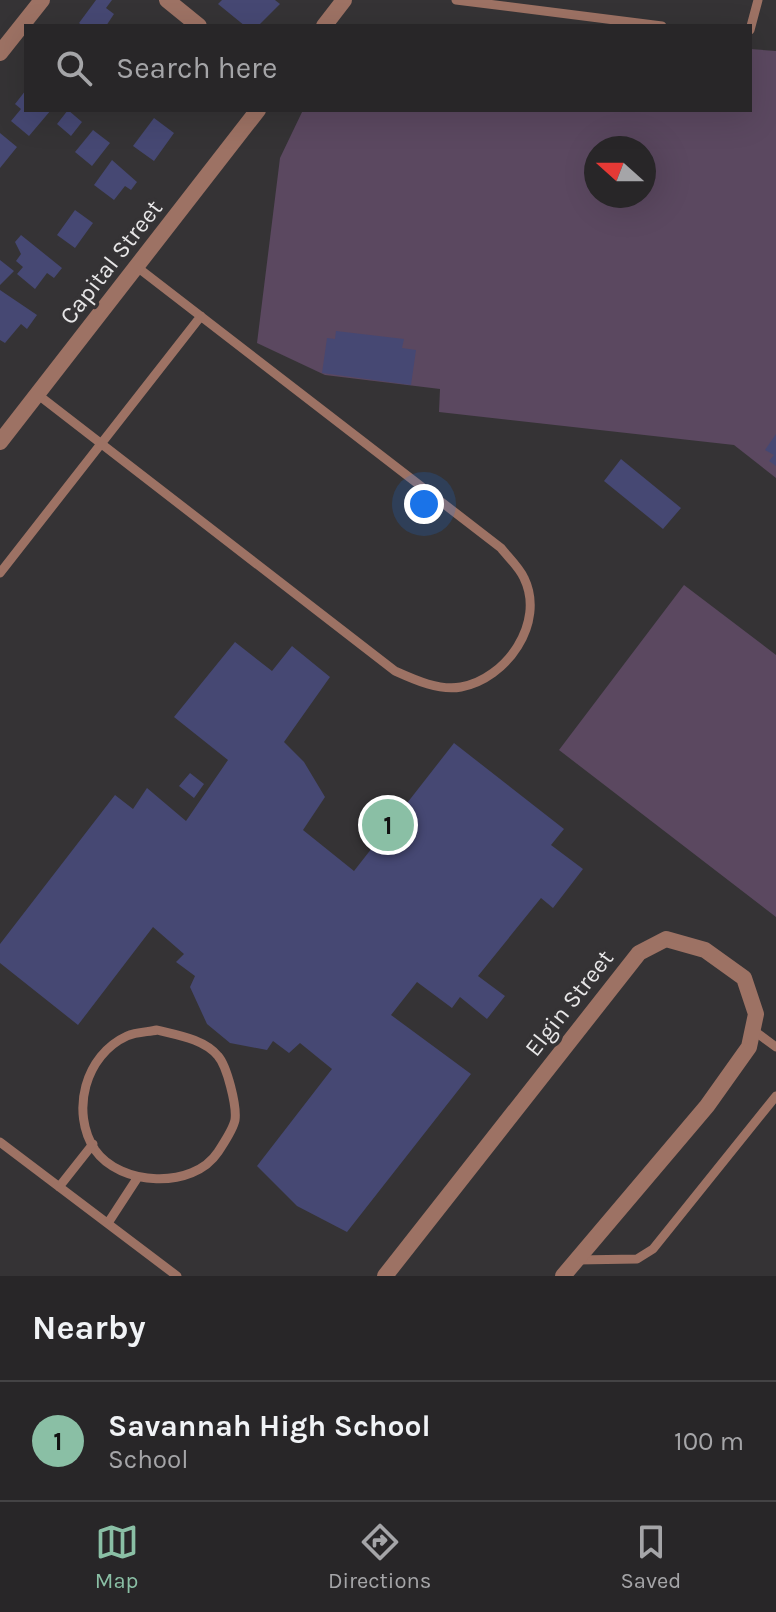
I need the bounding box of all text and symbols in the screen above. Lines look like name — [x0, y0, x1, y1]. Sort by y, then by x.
search box — [24, 24, 752, 112]
icon: search — [52, 46, 96, 90]
text: Search here — [116, 50, 277, 86]
north arrow — [584, 136, 656, 208]
street label: Capital Street — [54, 194, 168, 330]
your location — [404, 484, 444, 524]
pin: 1 — [362, 795, 414, 855]
street label: Elgin Street — [519, 944, 619, 1062]
text: Nearby — [32, 1308, 146, 1348]
text: Savannah High School — [108, 1408, 431, 1444]
text: 1 — [53, 1426, 63, 1457]
text: 100 m — [674, 1426, 744, 1457]
text: School — [108, 1444, 189, 1475]
tab: Map — [95, 1520, 139, 1594]
tab: Directions — [328, 1520, 431, 1594]
tab: Saved — [621, 1520, 681, 1594]

